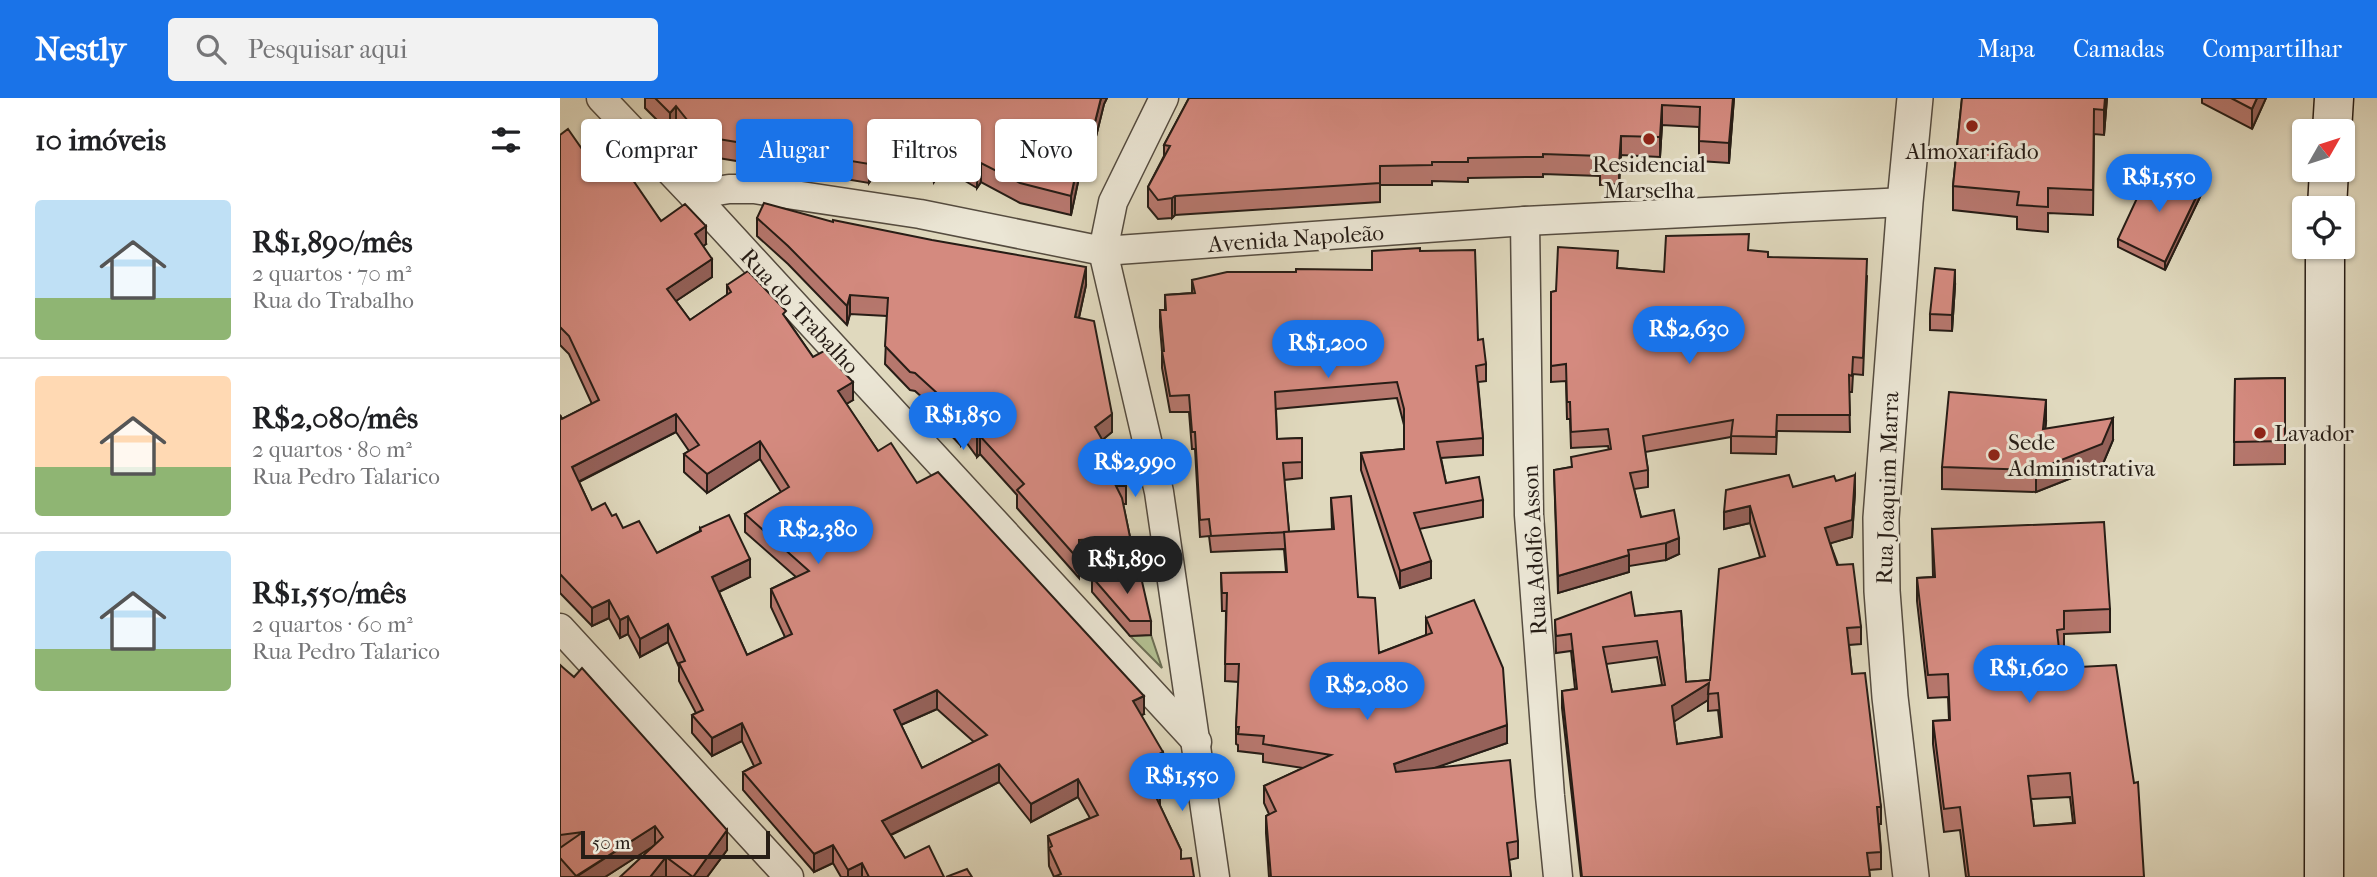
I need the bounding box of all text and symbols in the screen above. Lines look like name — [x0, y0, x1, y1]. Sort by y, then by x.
search box — [168, 18, 658, 81]
text: Nestly — [35, 30, 126, 69]
icon: search — [192, 30, 230, 68]
text: Pesquisar aqui — [248, 34, 407, 65]
text: Mapa — [1978, 35, 2035, 63]
text: Camadas — [2073, 35, 2164, 63]
text: Compartilhar — [2202, 35, 2342, 63]
marker: Almoxarifado — [1964, 118, 1980, 134]
chip: Comprar — [581, 119, 722, 182]
chip: Alugar — [736, 119, 853, 182]
chip: Filtros — [867, 119, 981, 182]
chip: Novo — [995, 119, 1097, 182]
north arrow — [2292, 119, 2356, 182]
map controls — [2292, 119, 2355, 259]
icon: filters — [487, 121, 525, 159]
text: 10 imóveis — [35, 123, 166, 158]
marker: Residencial Marselha — [1641, 131, 1657, 147]
place label: Almoxarifado — [1904, 138, 2039, 165]
place label: Residencial Marselha — [1592, 151, 1707, 204]
pin: R$1,550 — [2094, 155, 2224, 214]
text: R$1,550 — [2122, 163, 2196, 190]
button: locate — [2292, 196, 2355, 259]
street label: Avenida Napoleão — [1206, 219, 1385, 258]
text: R$1,890/mês — [252, 225, 413, 260]
icon: home — [91, 228, 175, 312]
street label: Rua do Trabalho — [735, 243, 865, 380]
text: 2 quartos · 70 m² — [252, 260, 411, 287]
text: Rua do Trabalho — [252, 287, 414, 314]
pin: R$2,630 — [1624, 306, 1754, 366]
text: R$2,630 — [1649, 315, 1729, 342]
pin: R$1,200 — [1263, 320, 1393, 380]
text: R$1,200 — [1288, 329, 1368, 356]
street label: Rua Joaquim Marra — [1871, 391, 1904, 585]
pin: R$1,850 — [898, 392, 1028, 452]
text: R$2,080/mês — [252, 401, 418, 436]
text: R$1,850 — [925, 401, 1001, 428]
icon: home — [91, 404, 175, 488]
place label: Lavador — [2274, 420, 2354, 447]
marker: Lavador — [2252, 425, 2268, 441]
place label: Sede Administrativa — [2007, 429, 2156, 482]
text: 2 quartos · 80 m² — [252, 436, 412, 463]
pin: R$2,990 — [1070, 440, 1200, 499]
marker: Sede Administrativa — [1986, 447, 2002, 463]
text: R$2,990 — [1094, 448, 1176, 475]
text: Rua Pedro Talarico — [252, 463, 440, 490]
street label: Rua Adolfo Asson — [1517, 463, 1552, 636]
pin: R$2,380 — [753, 506, 883, 566]
text: R$2,380 — [778, 515, 858, 542]
pin: R$1,890 — [1062, 536, 1192, 596]
text: R$1,890 — [1088, 545, 1166, 572]
text: R$1,550/mês — [252, 576, 406, 611]
icon: home — [91, 579, 175, 663]
text: 2 quartos · 60 m² — [252, 611, 413, 638]
text: Rua Pedro Talarico — [252, 638, 440, 665]
pin: R$1,620 — [1964, 646, 2094, 705]
text: R$1,620 — [1989, 654, 2069, 681]
pin: R$2,080 — [1302, 662, 1432, 722]
text: R$2,080 — [1326, 671, 1408, 698]
pin: R$1,550 — [1117, 754, 1247, 813]
text: R$1,550 — [1145, 762, 1219, 789]
scale bar — [581, 828, 770, 860]
text: 50 m — [592, 832, 631, 854]

